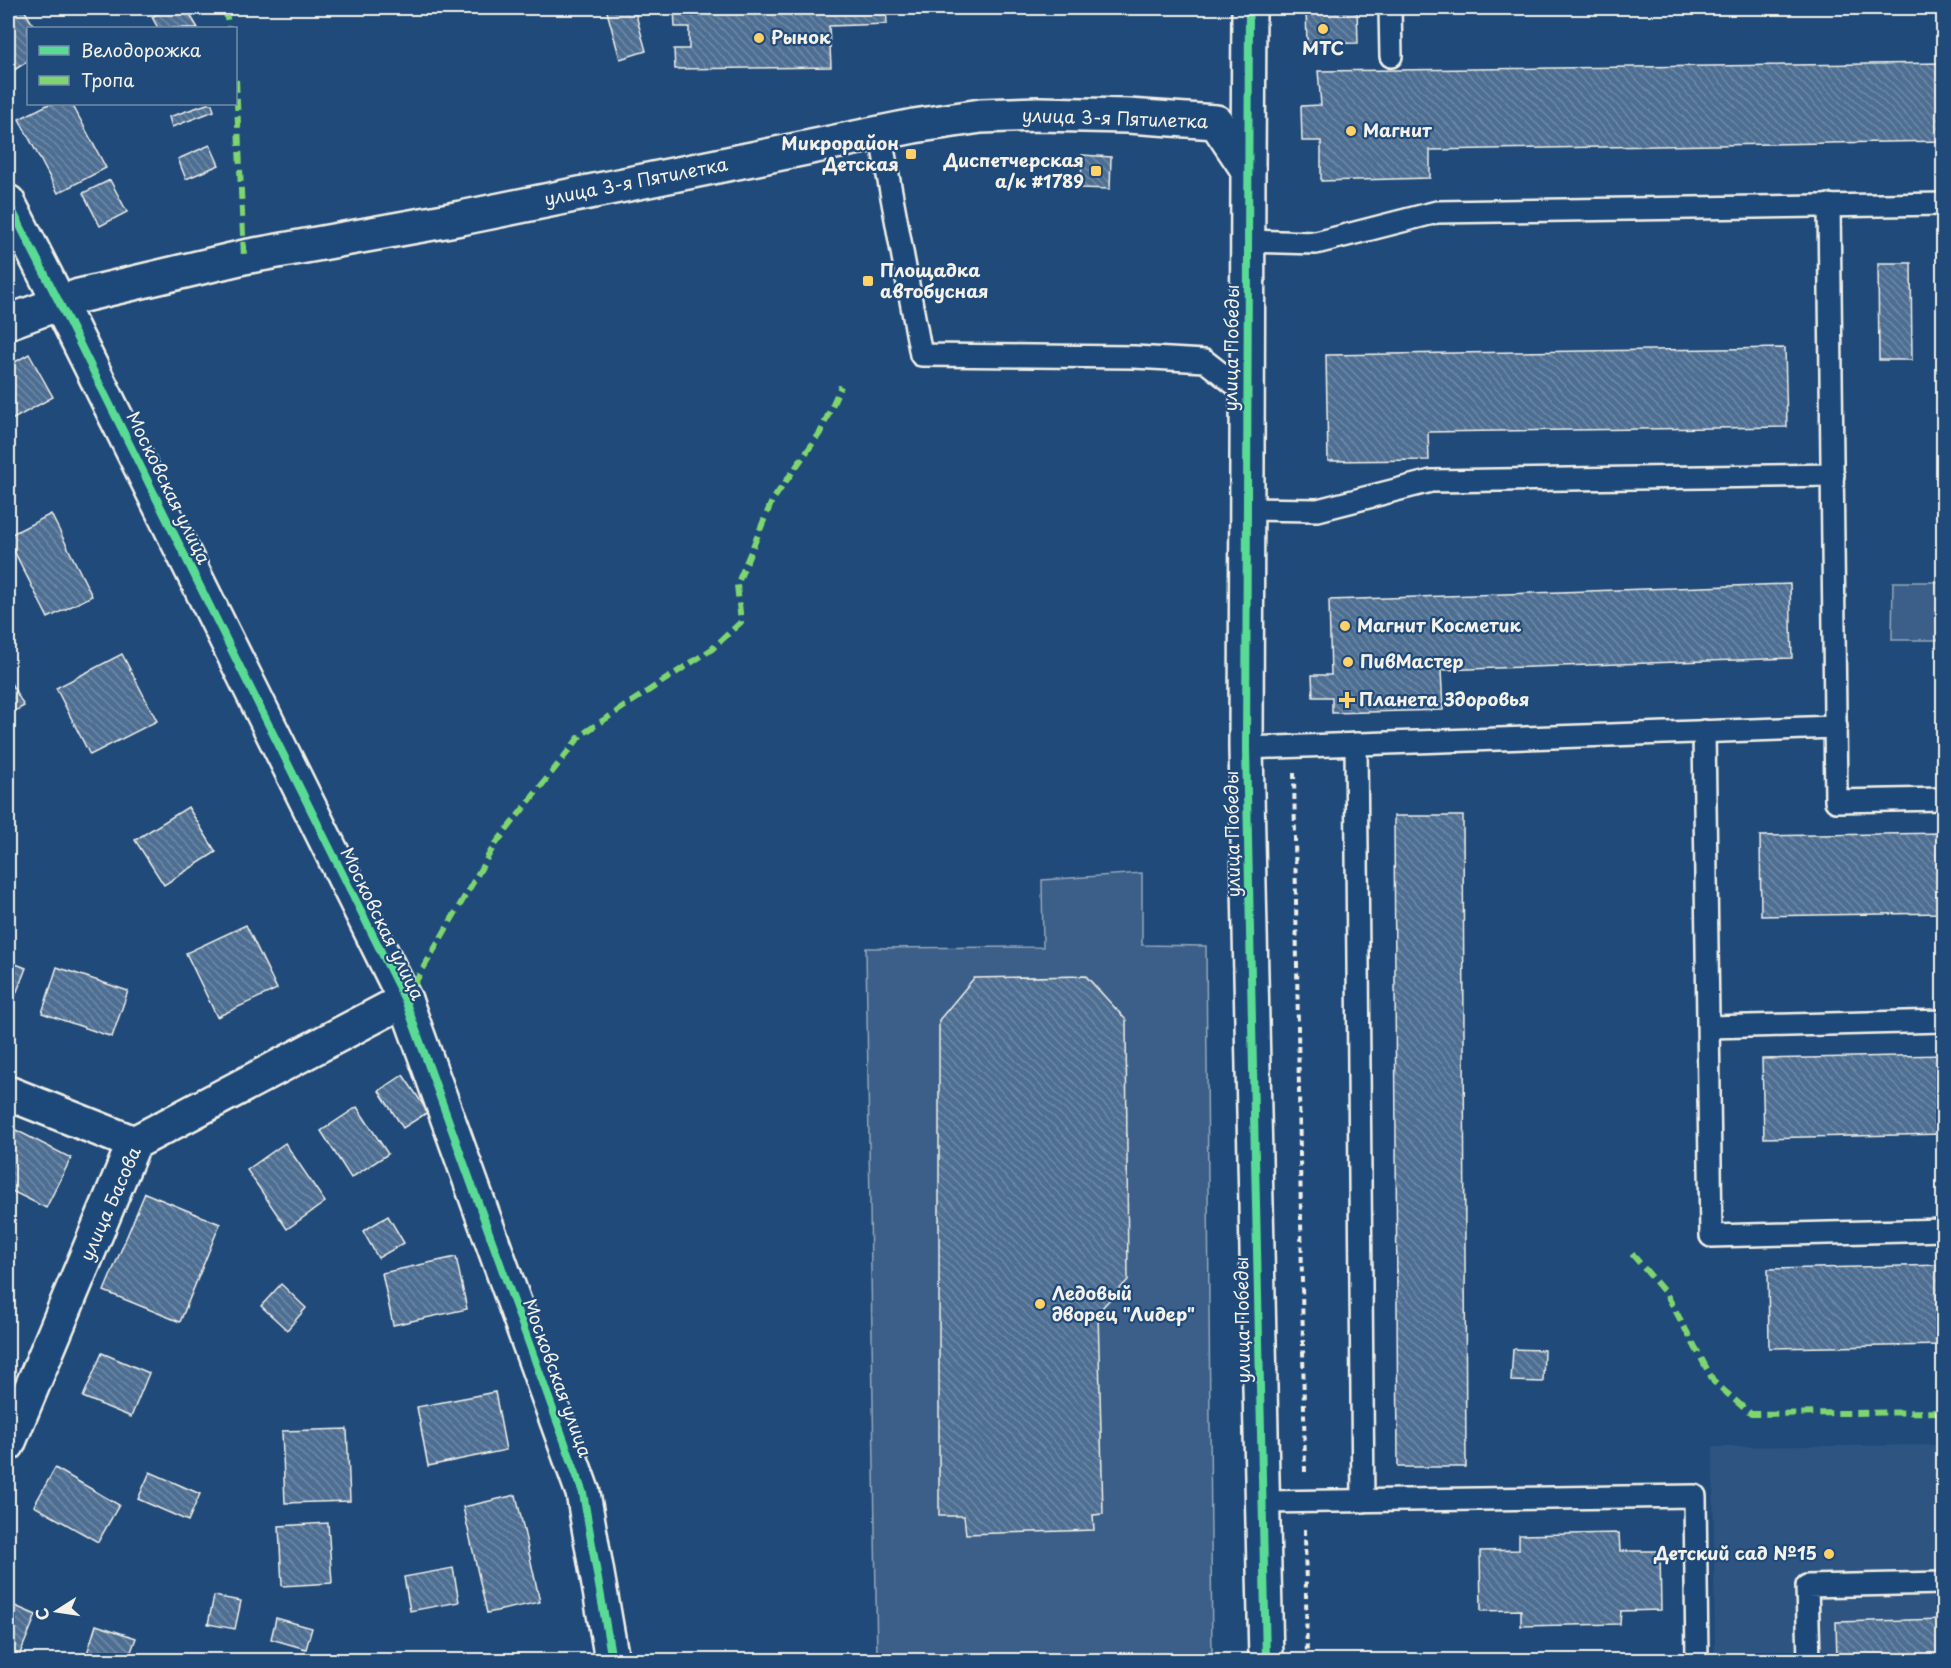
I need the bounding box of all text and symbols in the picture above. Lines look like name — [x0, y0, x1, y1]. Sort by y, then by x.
marker: МТС — [1316, 22, 1330, 36]
place label: Рынок — [771, 23, 831, 50]
legend — [27, 27, 237, 105]
marker: Рынок — [752, 31, 766, 45]
place label: МТС — [1302, 34, 1344, 61]
text: Велодорожка — [81, 36, 202, 63]
text: Тропа — [81, 66, 134, 93]
street label: улица 3-я Пятилетка — [1021, 101, 1209, 134]
place label: Магнит — [1363, 116, 1432, 143]
marker: Магнит — [1344, 124, 1358, 138]
place label: Микрорайон Детская — [781, 129, 899, 177]
place label: Диспетчерская а/к #1789 — [943, 146, 1084, 194]
marker: Микрорайон Детская — [904, 147, 918, 161]
street label: улица 3-я Пятилетка — [542, 149, 730, 212]
marker: Диспетчерская а/к #1789 — [1089, 164, 1103, 178]
place label: Площадка автобусная — [880, 256, 989, 304]
marker: Площадка автобусная — [861, 274, 875, 288]
street label: улица Победы — [1216, 284, 1245, 412]
street label: Московская улица — [121, 406, 218, 569]
place label: Магнит Косметик — [1357, 611, 1522, 638]
marker: Магнит Косметик — [1338, 619, 1352, 633]
place label: ПивМастер — [1360, 647, 1464, 674]
marker: ПивМастер — [1341, 655, 1355, 669]
place label: Планета Здоровья — [1359, 685, 1529, 712]
marker: Планета Здоровья — [1340, 693, 1354, 707]
street label: улица Победы — [1217, 770, 1246, 898]
street label: Московская улица — [335, 842, 432, 1005]
street label: улица Басова — [72, 1141, 147, 1265]
street label: улица Победы — [1227, 1256, 1256, 1384]
place label: Ледовый дворец "Лидер" — [1052, 1279, 1195, 1327]
street label: Московская улица — [517, 1294, 600, 1461]
marker: Ледовый дворец "Лидер" — [1033, 1297, 1047, 1311]
place label: Детский сад №15 — [1653, 1539, 1817, 1566]
marker: Детский сад №15 — [1822, 1547, 1836, 1561]
north arrow — [27, 1581, 87, 1641]
text: С — [28, 1606, 54, 1623]

